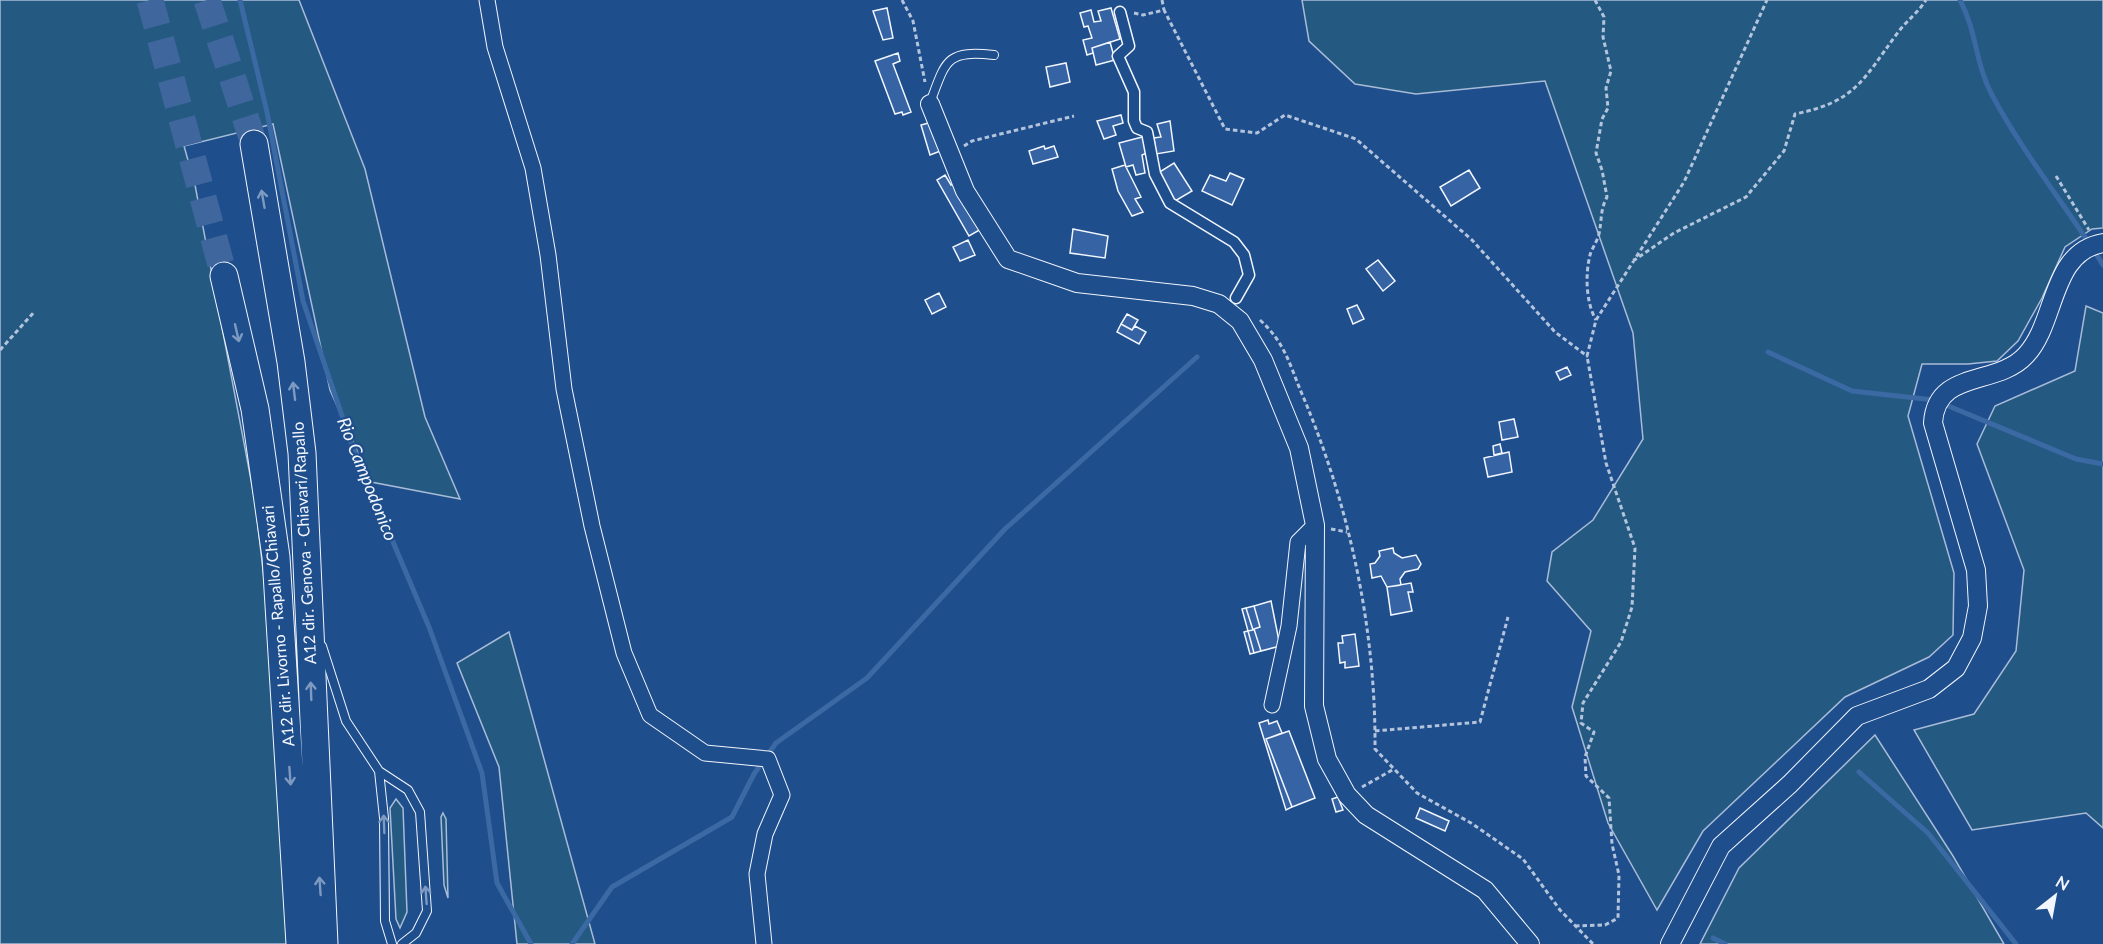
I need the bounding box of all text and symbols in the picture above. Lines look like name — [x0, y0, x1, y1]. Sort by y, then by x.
one-way arrow — [257, 190, 268, 209]
one-way arrow — [232, 323, 244, 342]
one-way arrow — [289, 382, 300, 402]
water label: Rio Campodonico — [333, 414, 403, 544]
street label: A12 dir. Genova - Chiavari/Rapallo — [288, 421, 319, 665]
street label: A12 dir. Livorno - Rapallo/Chiavari — [257, 505, 298, 747]
one-way arrow — [306, 681, 317, 701]
one-way arrow — [285, 766, 296, 786]
one-way arrow — [378, 814, 389, 834]
north arrow — [2025, 866, 2085, 926]
text: N — [2053, 871, 2073, 894]
one-way arrow — [315, 876, 326, 896]
one-way arrow — [420, 886, 431, 906]

